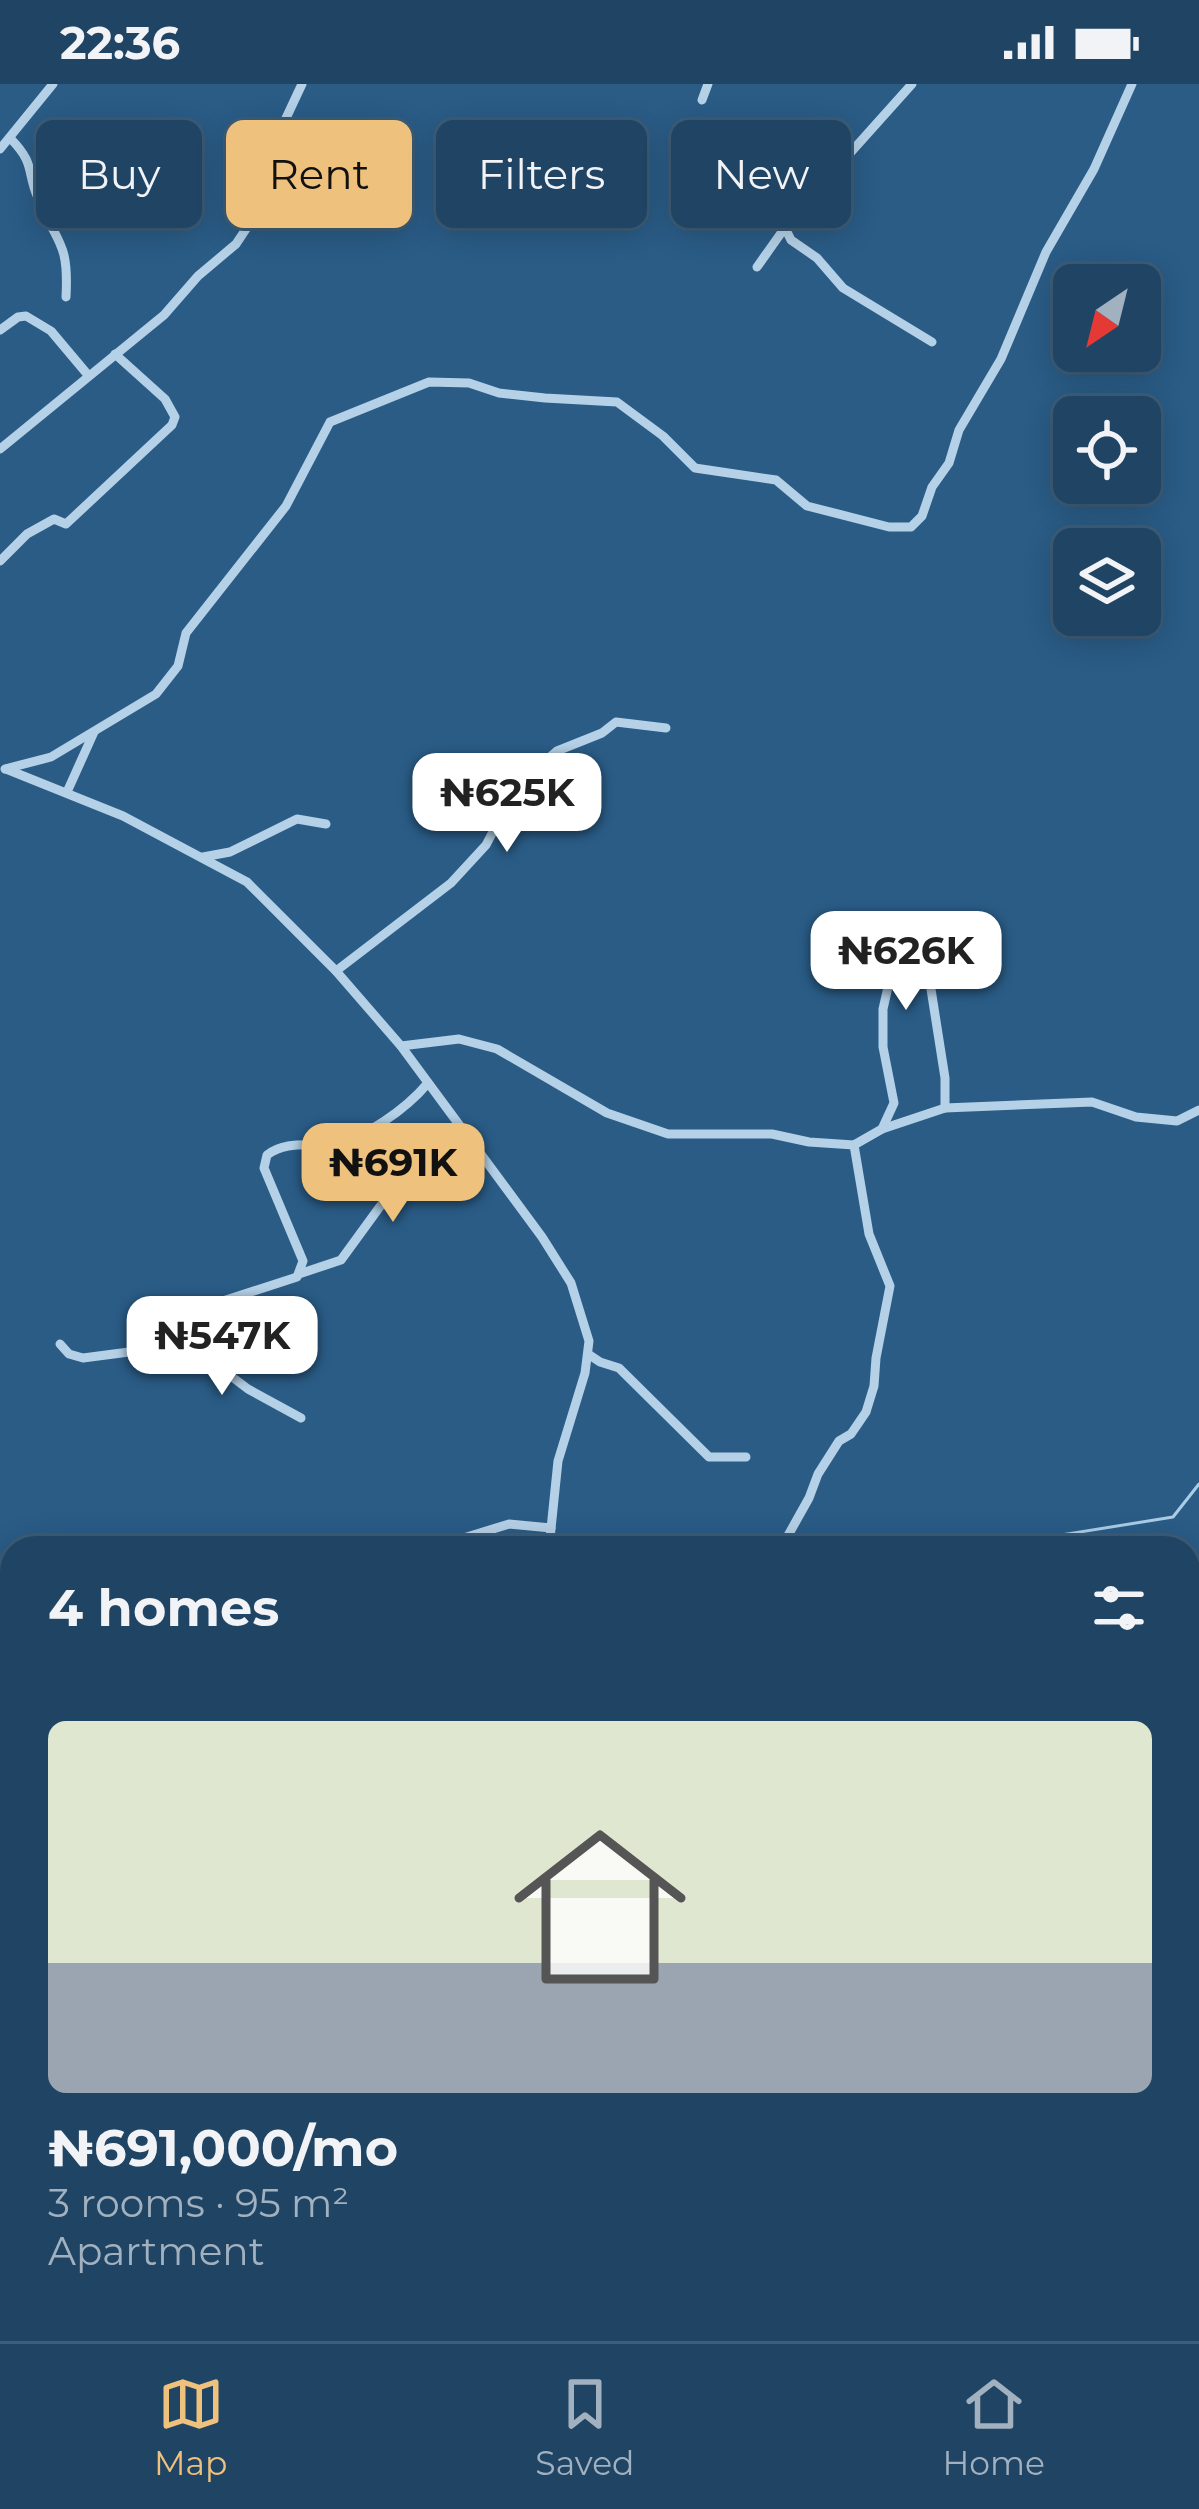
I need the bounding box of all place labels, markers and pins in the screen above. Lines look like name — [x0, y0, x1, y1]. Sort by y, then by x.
pin: ₦625K — [423, 753, 591, 855]
pin: ₦626K — [822, 911, 990, 1013]
pin: ₦691K — [309, 1123, 477, 1225]
pin: ₦547K — [138, 1296, 306, 1398]

